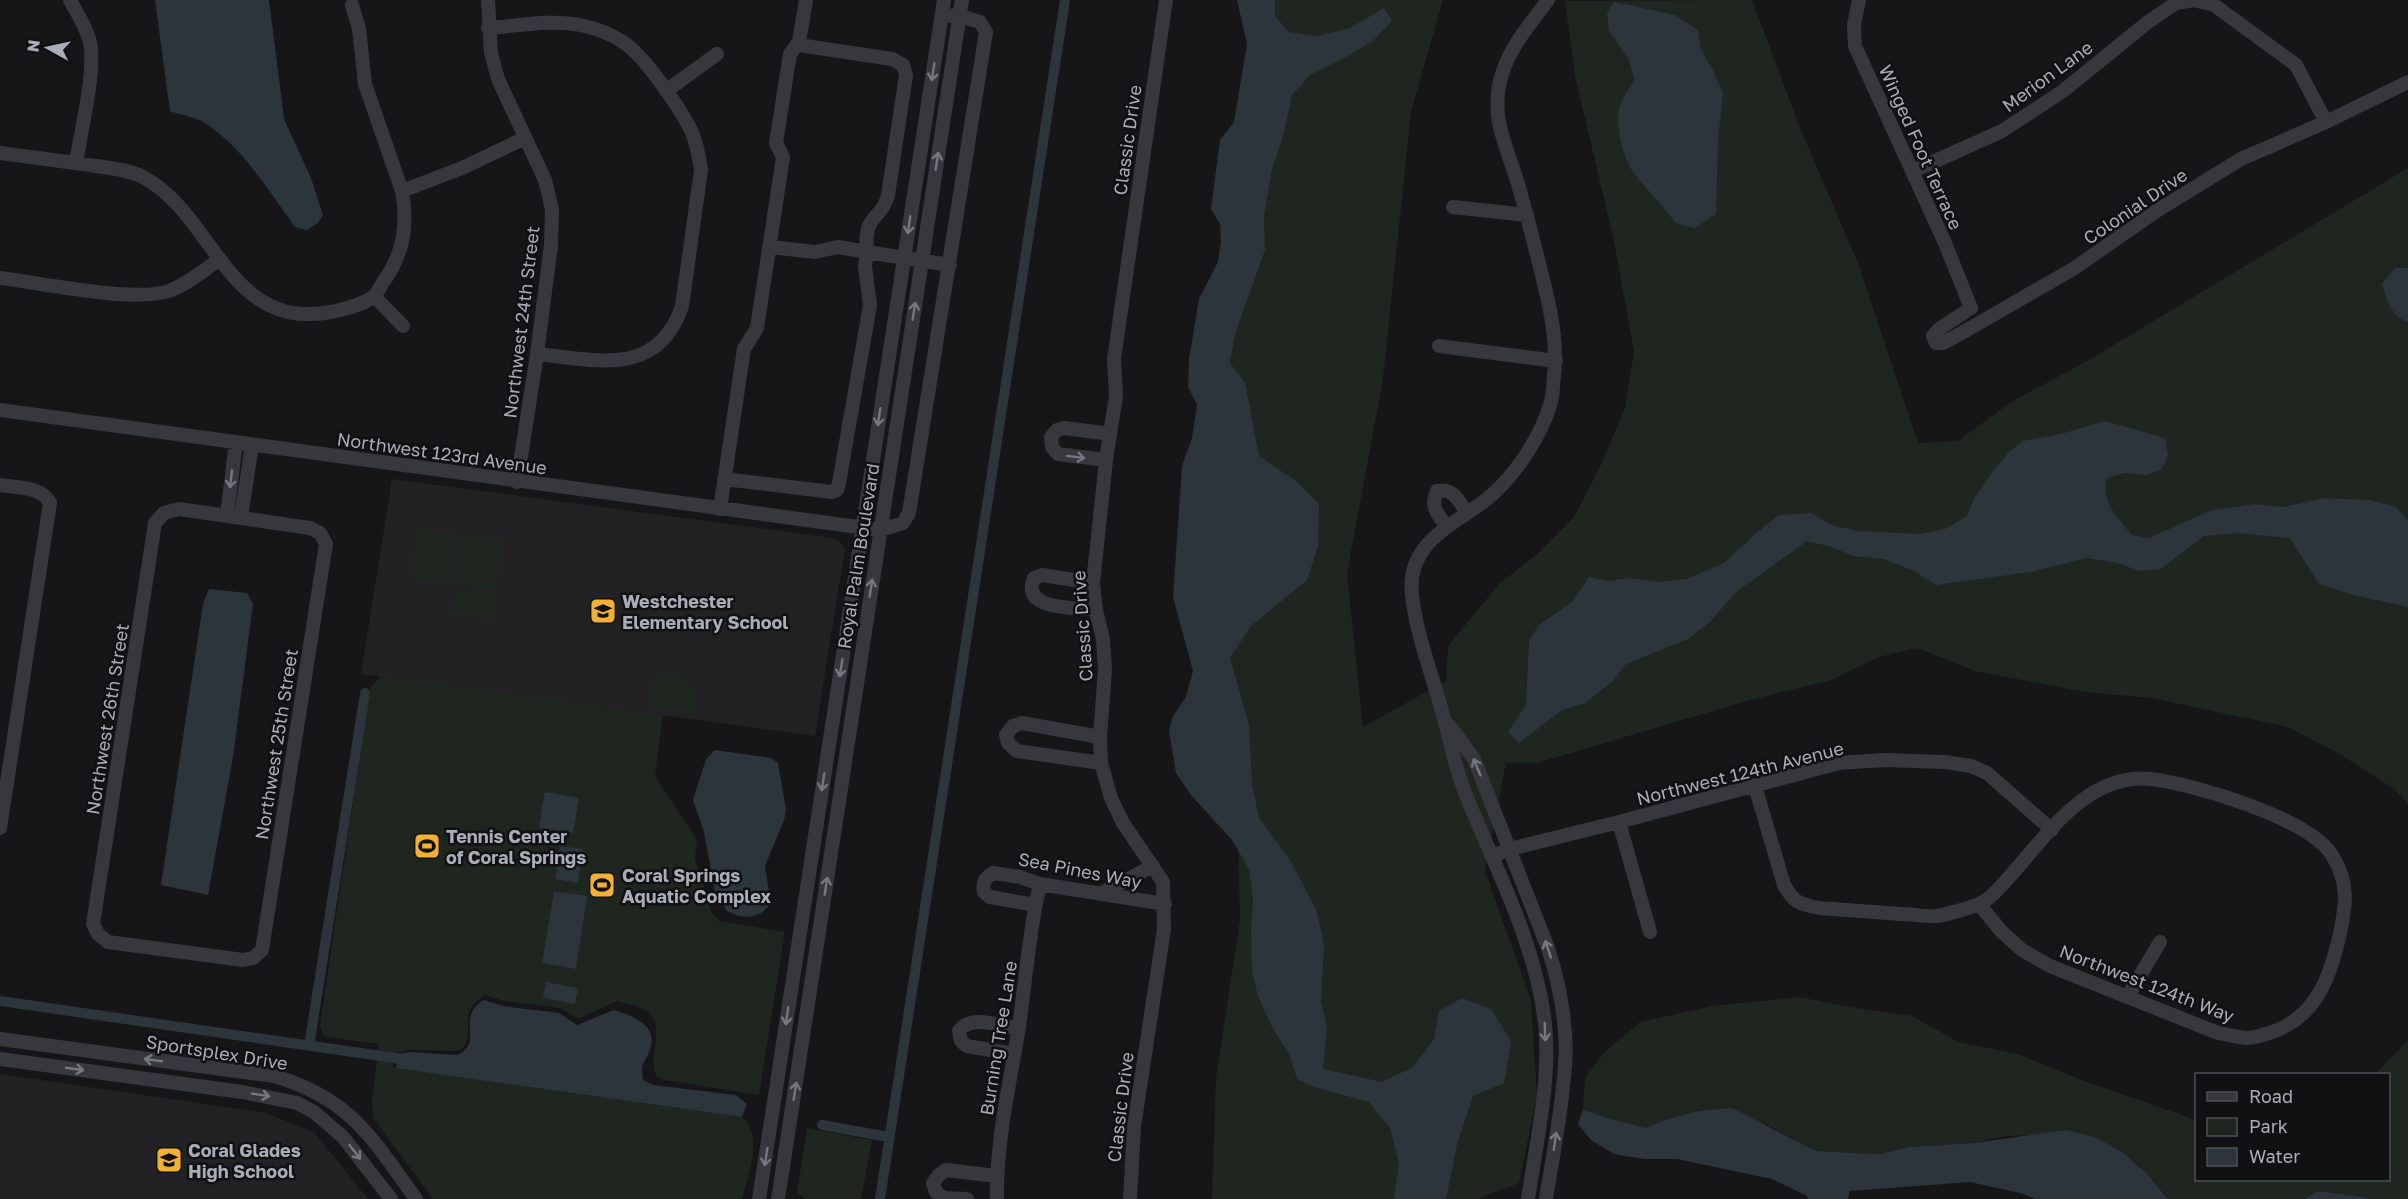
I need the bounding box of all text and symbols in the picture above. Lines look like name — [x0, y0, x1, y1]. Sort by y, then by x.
north arrow — [18, 18, 78, 78]
street label: Merion Lane — [1998, 36, 2096, 116]
text: N — [22, 38, 44, 53]
street label: Winged Foot Terrace — [1875, 61, 1967, 233]
one-way arrow — [927, 62, 938, 82]
street label: Classic Drive — [1108, 84, 1146, 196]
one-way arrow — [932, 152, 943, 172]
street label: Colonial Drive — [2079, 163, 2191, 249]
one-way arrow — [904, 214, 915, 234]
street label: Northwest 24th Street — [498, 225, 544, 419]
one-way arrow — [908, 302, 919, 322]
one-way arrow — [874, 407, 885, 427]
street label: Northwest 123rd Avenue — [336, 427, 548, 479]
one-way arrow — [1066, 451, 1085, 462]
street label: Royal Palm Boulevard — [832, 462, 884, 650]
one-way arrow — [226, 469, 237, 488]
street label: Classic Drive — [1067, 570, 1097, 682]
one-way arrow — [866, 579, 877, 599]
place label: Westchester Elementary School — [622, 590, 788, 633]
school or university icon: Westchester Elementary School — [588, 596, 618, 626]
street label: Northwest 26th Street — [81, 622, 133, 816]
street label: Northwest 25th Street — [250, 647, 302, 841]
one-way arrow — [835, 658, 846, 678]
street label: Northwest 124th Avenue — [1634, 737, 1846, 809]
one-way arrow — [1471, 759, 1482, 777]
one-way arrow — [817, 772, 828, 792]
place label: Tennis Center of Coral Springs — [446, 825, 586, 868]
sports icon: Tennis Center of Coral Springs — [412, 831, 442, 861]
street label: Sea Pines Way — [1016, 847, 1144, 893]
place label: Coral Springs Aquatic Complex — [622, 864, 771, 907]
sports icon: Coral Springs Aquatic Complex — [587, 870, 617, 900]
one-way arrow — [820, 877, 831, 897]
one-way arrow — [1541, 940, 1552, 959]
street label: Northwest 124th Way — [2057, 940, 2237, 1026]
street label: Burning Tree Lane — [975, 959, 1021, 1117]
one-way arrow — [782, 1006, 793, 1025]
one-way arrow — [1539, 1021, 1550, 1041]
street label: Sportsplex Drive — [145, 1030, 289, 1074]
street label: Classic Drive — [1102, 1051, 1138, 1163]
one-way arrow — [144, 1055, 163, 1066]
one-way arrow — [65, 1064, 84, 1075]
legend — [2195, 1073, 2390, 1181]
one-way arrow — [789, 1081, 800, 1101]
text: Road — [2249, 1085, 2293, 1107]
one-way arrow — [250, 1090, 270, 1101]
text: Park — [2249, 1115, 2288, 1137]
one-way arrow — [1549, 1132, 1560, 1151]
place label: Coral Glades High School — [188, 1139, 301, 1182]
one-way arrow — [348, 1144, 361, 1160]
school or university icon: Coral Glades High School — [154, 1145, 184, 1175]
text: Water — [2249, 1145, 2300, 1167]
one-way arrow — [760, 1147, 771, 1166]

